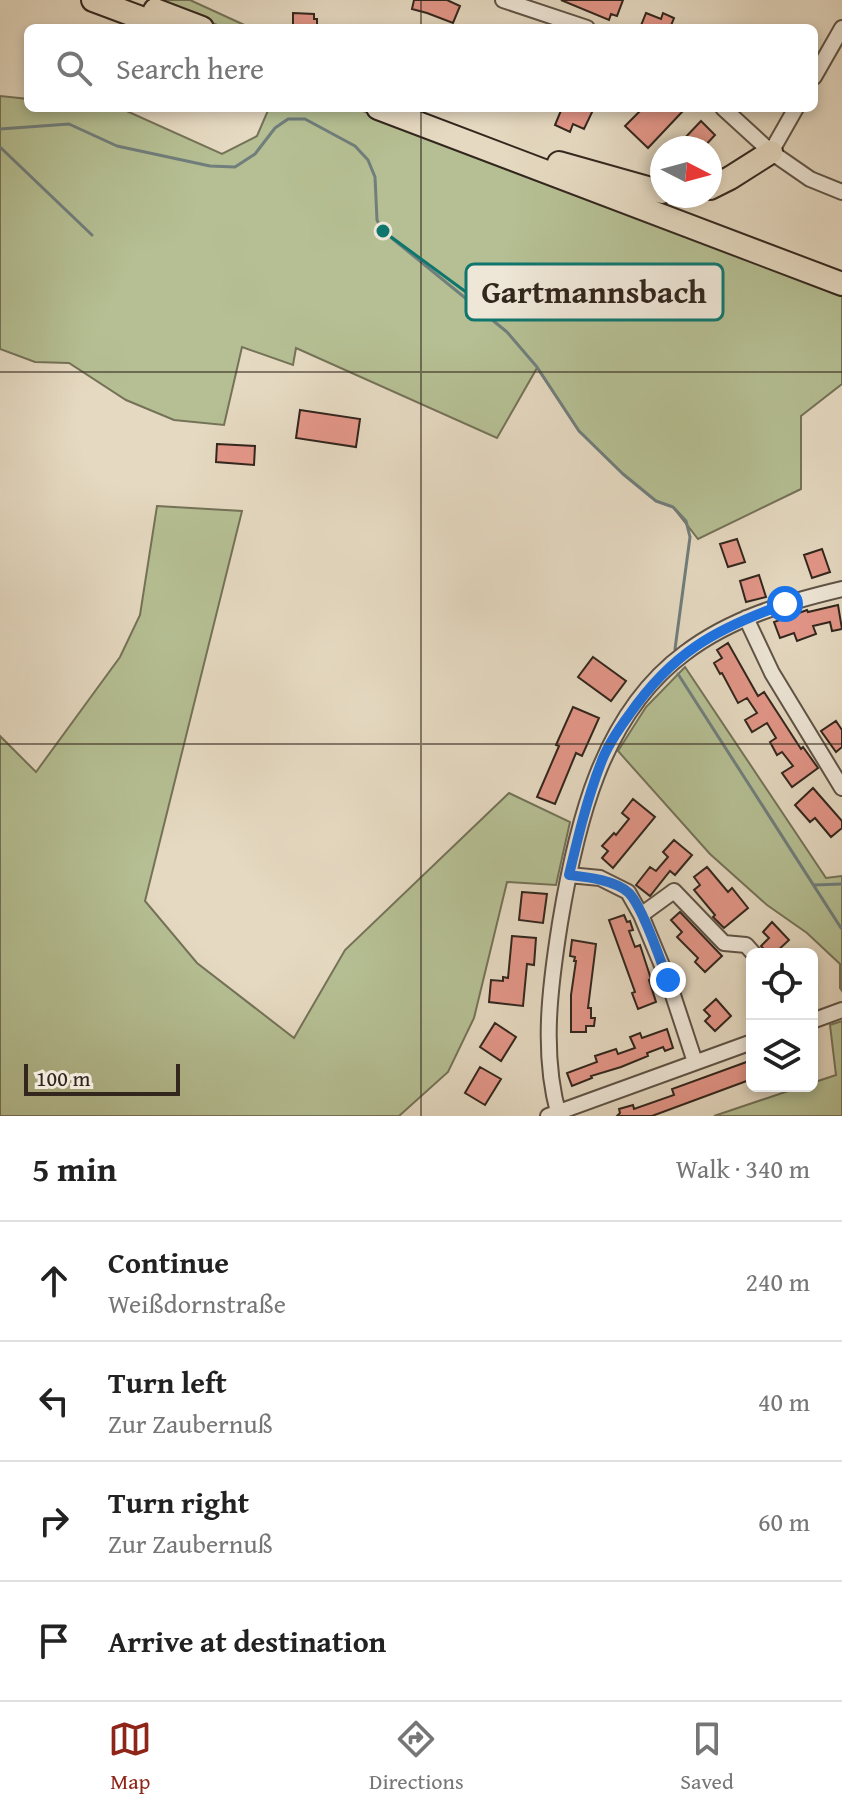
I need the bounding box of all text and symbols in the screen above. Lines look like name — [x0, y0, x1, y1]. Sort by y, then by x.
search box — [24, 24, 818, 112]
icon: search — [52, 46, 96, 90]
text: Search here — [116, 46, 264, 90]
north arrow — [650, 136, 722, 208]
callout: Gartmannsbach — [466, 264, 723, 320]
text: Gartmannsbach — [481, 268, 707, 315]
route start — [767, 586, 803, 622]
map controls — [746, 948, 818, 1092]
button: locate — [746, 948, 818, 1020]
route end — [650, 962, 686, 998]
button: layers — [746, 1020, 818, 1092]
scale bar — [24, 1060, 180, 1096]
text: 100 m — [36, 1062, 91, 1094]
text: 5 min — [32, 1144, 117, 1193]
text: Walk · 340 m — [676, 1149, 810, 1188]
text: Continue — [108, 1240, 229, 1284]
icon: ahead — [32, 1259, 76, 1303]
text: 240 m — [745, 1262, 810, 1301]
text: Weißdornstraße — [108, 1284, 286, 1323]
text: Turn left — [108, 1360, 227, 1404]
icon: left — [32, 1379, 76, 1423]
text: 40 m — [758, 1382, 810, 1421]
text: Zur Zaubernuß — [108, 1404, 273, 1443]
text: Turn right — [108, 1480, 249, 1524]
icon: right — [32, 1499, 76, 1543]
text: 60 m — [758, 1502, 810, 1541]
text: Zur Zaubernuß — [108, 1524, 273, 1563]
icon: arrive — [32, 1619, 76, 1663]
text: Arrive at destination — [108, 1619, 386, 1663]
tab: Map — [108, 1717, 152, 1797]
tab: Directions — [369, 1717, 464, 1797]
tab: Saved — [680, 1717, 734, 1797]

